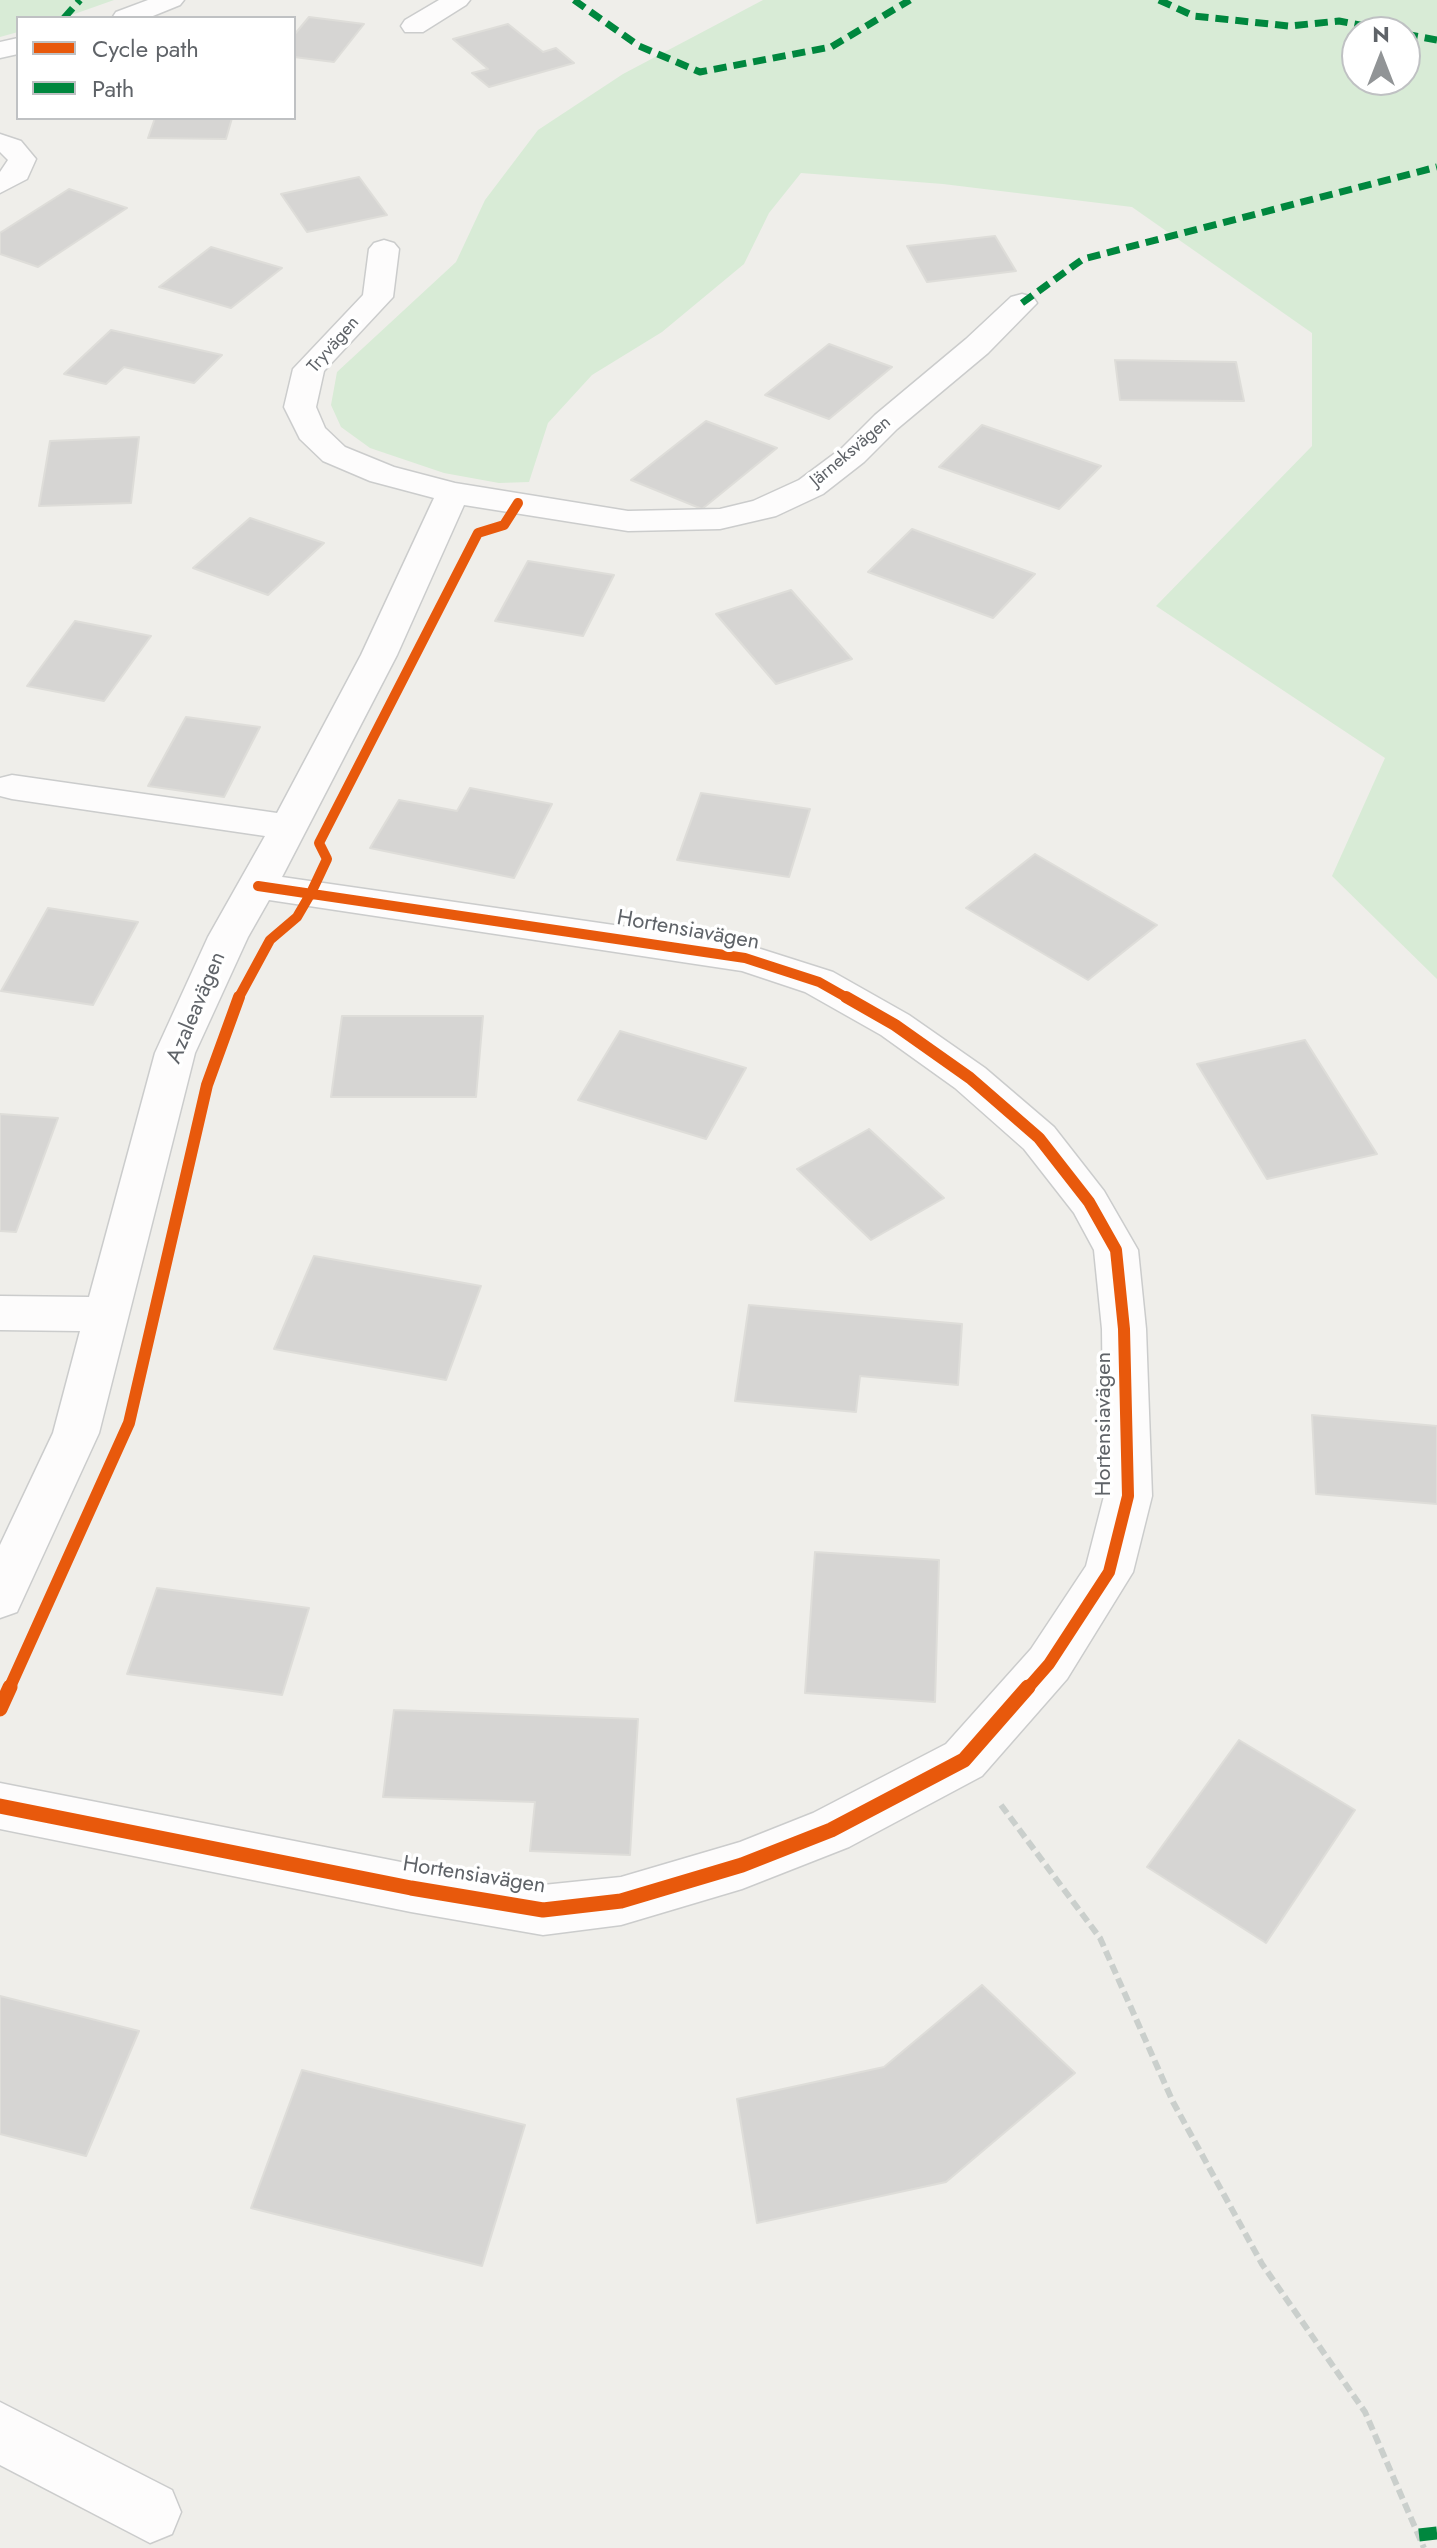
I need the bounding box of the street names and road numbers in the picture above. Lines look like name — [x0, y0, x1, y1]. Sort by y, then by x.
street label: Tryvägen — [304, 312, 364, 378]
street label: Järneksvägen — [806, 412, 896, 492]
street label: Hortensiavägen — [615, 905, 761, 957]
street label: Azaleavägen — [162, 948, 232, 1068]
street label: Hortensiavägen — [1092, 1352, 1118, 1496]
street label: Hortensiavägen — [401, 1852, 547, 1900]

